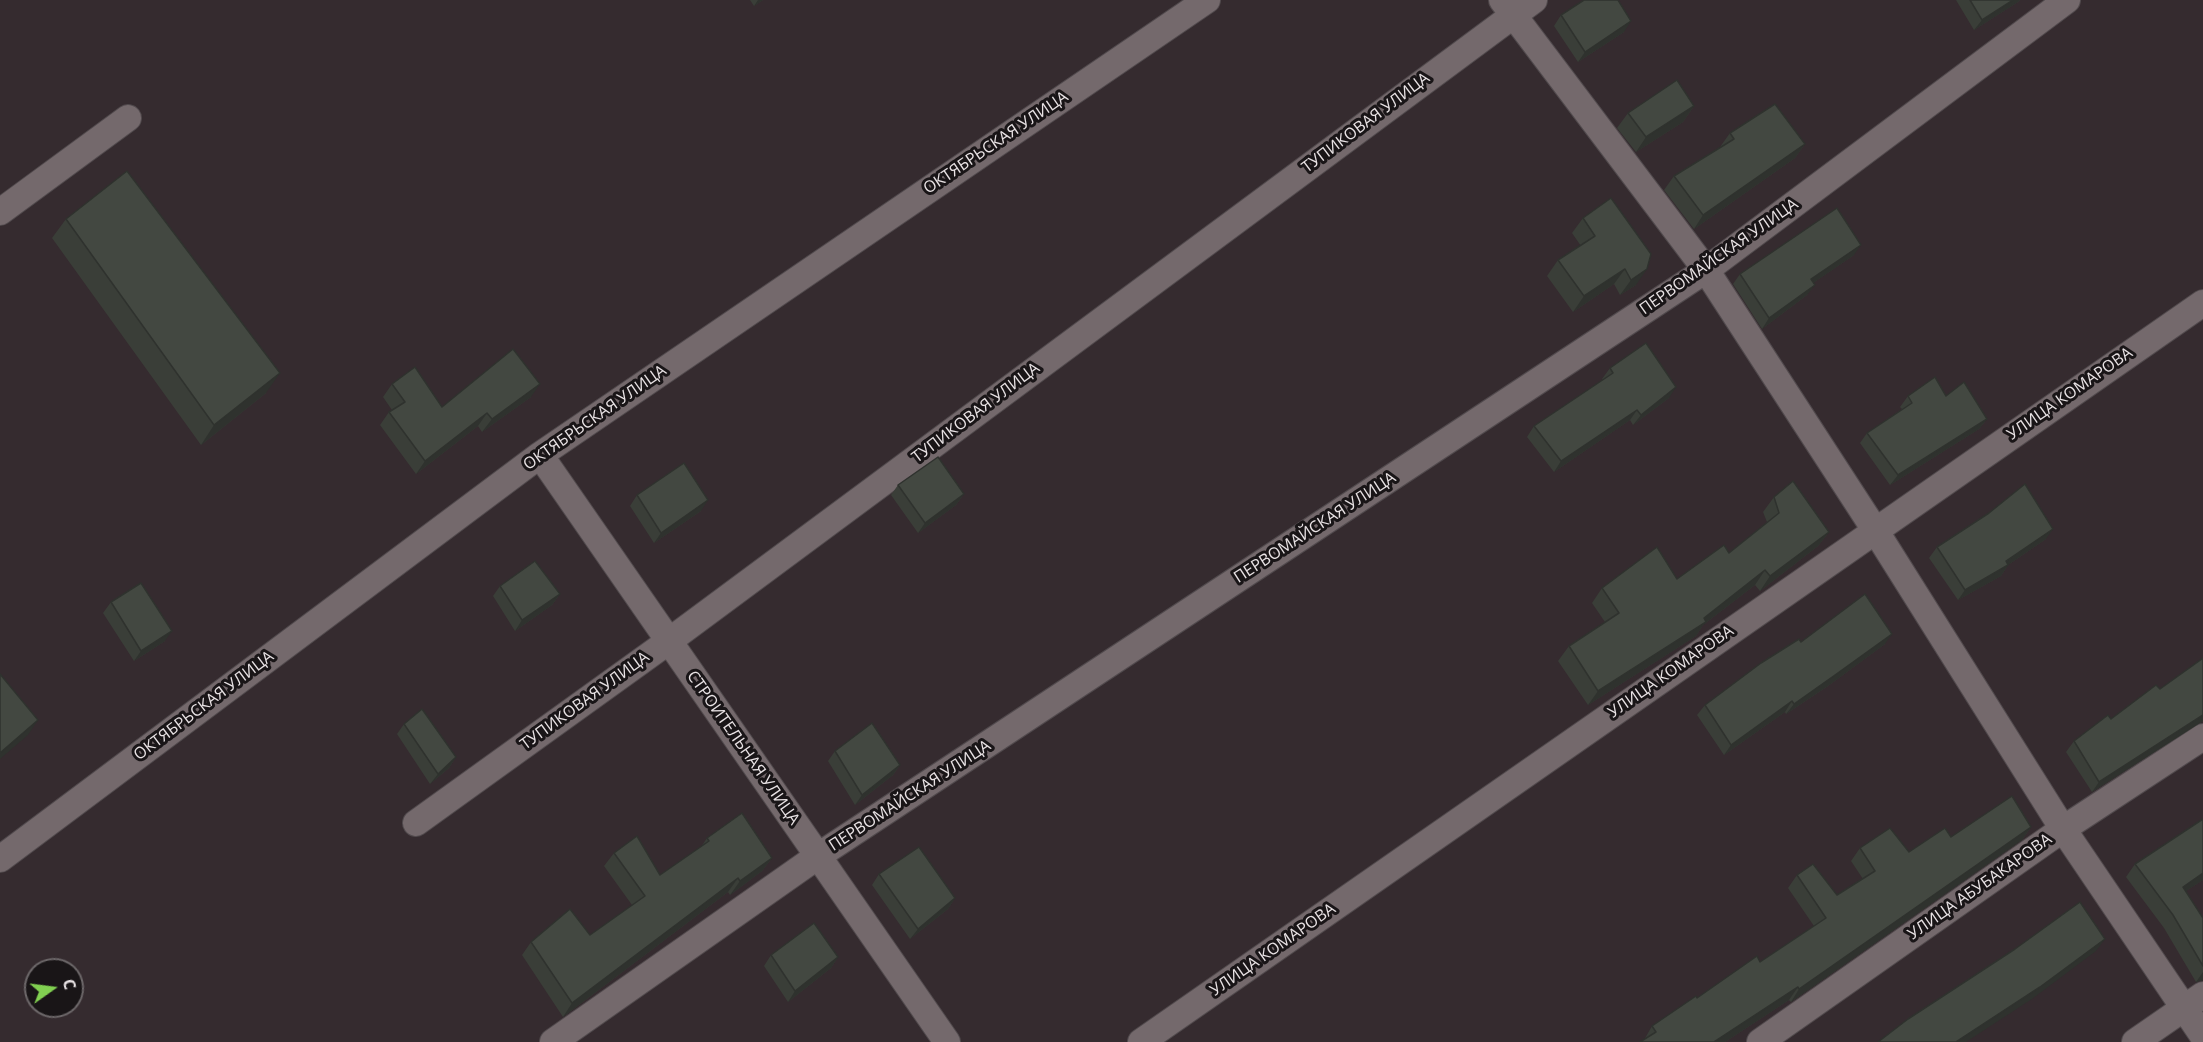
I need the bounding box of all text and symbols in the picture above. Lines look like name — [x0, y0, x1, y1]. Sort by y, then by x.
street label: ТУПИКОВАЯ УЛИЦА — [1298, 69, 1434, 177]
street label: ОКТЯБРЬСКАЯ УЛИЦА — [920, 87, 1072, 199]
street label: ПЕРВОМАЙСКАЯ УЛИЦА — [1636, 195, 1802, 319]
street label: УЛИЦА КОМАРОВА — [2004, 344, 2136, 444]
street label: ТУПИКОВАЯ УЛИЦА — [908, 359, 1044, 467]
street label: ОКТЯБРЬСКАЯ УЛИЦА — [520, 361, 670, 475]
street label: ПЕРВОМАЙСКАЯ УЛИЦА — [1231, 468, 1399, 588]
street label: УЛИЦА КОМАРОВА — [1605, 622, 1737, 722]
street label: ОКТЯБРЬСКАЯ УЛИЦА — [130, 647, 278, 765]
street label: ТУПИКОВАЯ УЛИЦА — [517, 648, 653, 754]
street label: СТРОИТЕЛЬНАЯ УЛИЦА — [682, 667, 804, 829]
street label: ПЕРВОМАЙСКАЯ УЛИЦА — [826, 736, 994, 856]
street label: УЛИЦА АБУБАКАРОВА — [1904, 830, 2056, 944]
street label: УЛИЦА КОМАРОВА — [1207, 900, 1339, 1000]
north arrow — [24, 958, 84, 1018]
text: С — [58, 977, 81, 992]

